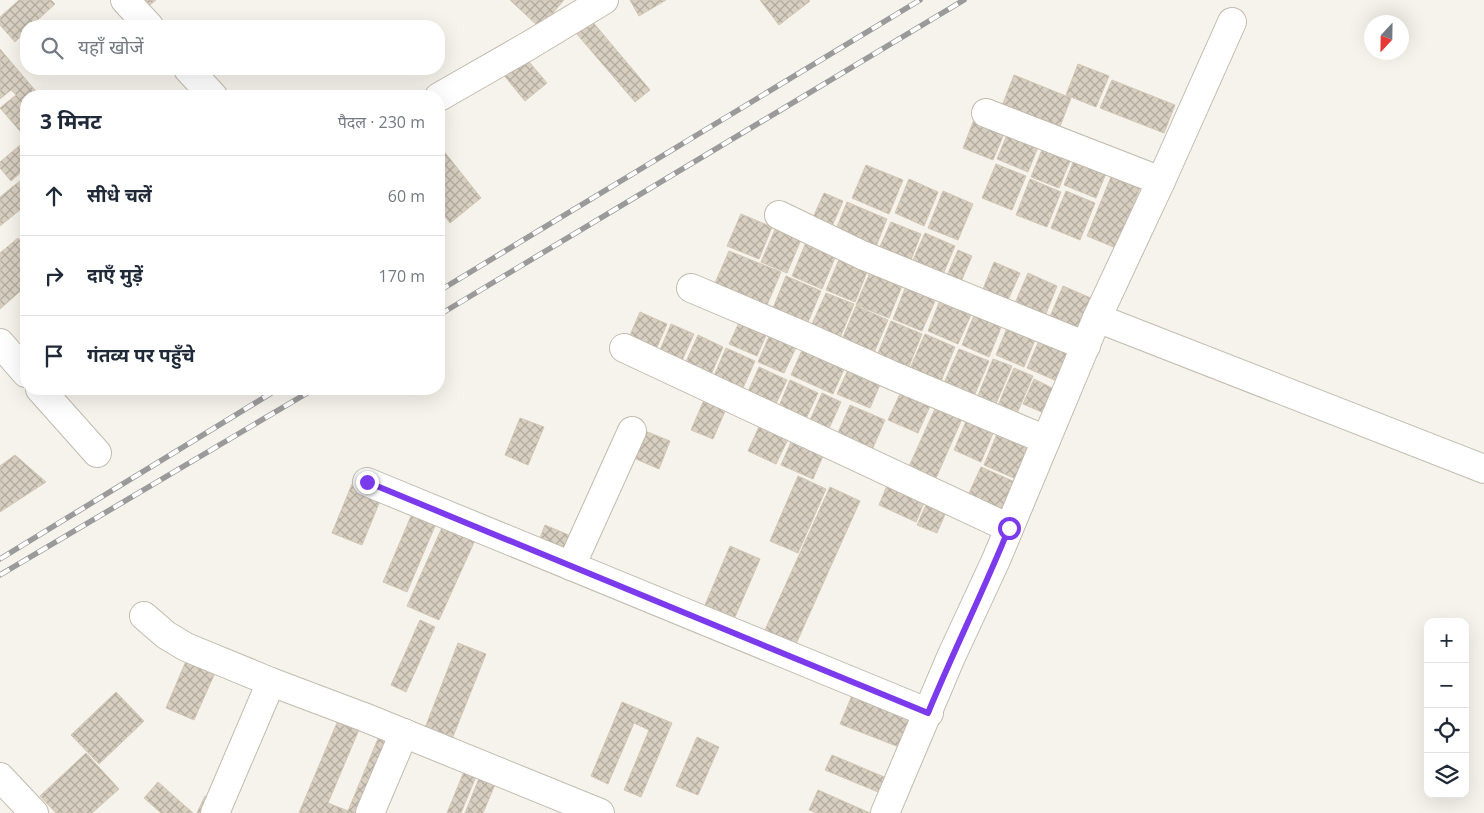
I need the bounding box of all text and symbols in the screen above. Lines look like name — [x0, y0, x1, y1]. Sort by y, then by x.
north arrow — [1364, 15, 1409, 60]
search box — [20, 20, 445, 75]
icon: search — [38, 34, 66, 62]
text: यहाँ खोजें — [78, 34, 144, 60]
text: 3 मिनट — [40, 107, 102, 135]
text: पैदल · 230 m — [338, 111, 425, 133]
icon: ahead — [40, 182, 68, 210]
text: सीधे चलें — [87, 182, 152, 208]
text: 60 m — [388, 185, 425, 207]
icon: right — [40, 262, 68, 290]
text: दाएँ मुड़ें — [87, 262, 143, 288]
text: 170 m — [379, 265, 425, 287]
icon: arrive — [40, 342, 68, 370]
text: गंतव्य पर पहुँचे — [87, 342, 195, 368]
route end — [356, 471, 379, 494]
route start — [998, 517, 1021, 540]
map controls — [1424, 618, 1469, 798]
button: + — [1424, 618, 1469, 663]
button: − — [1424, 663, 1469, 708]
button: locate — [1424, 708, 1469, 753]
button: layers — [1424, 753, 1469, 798]

